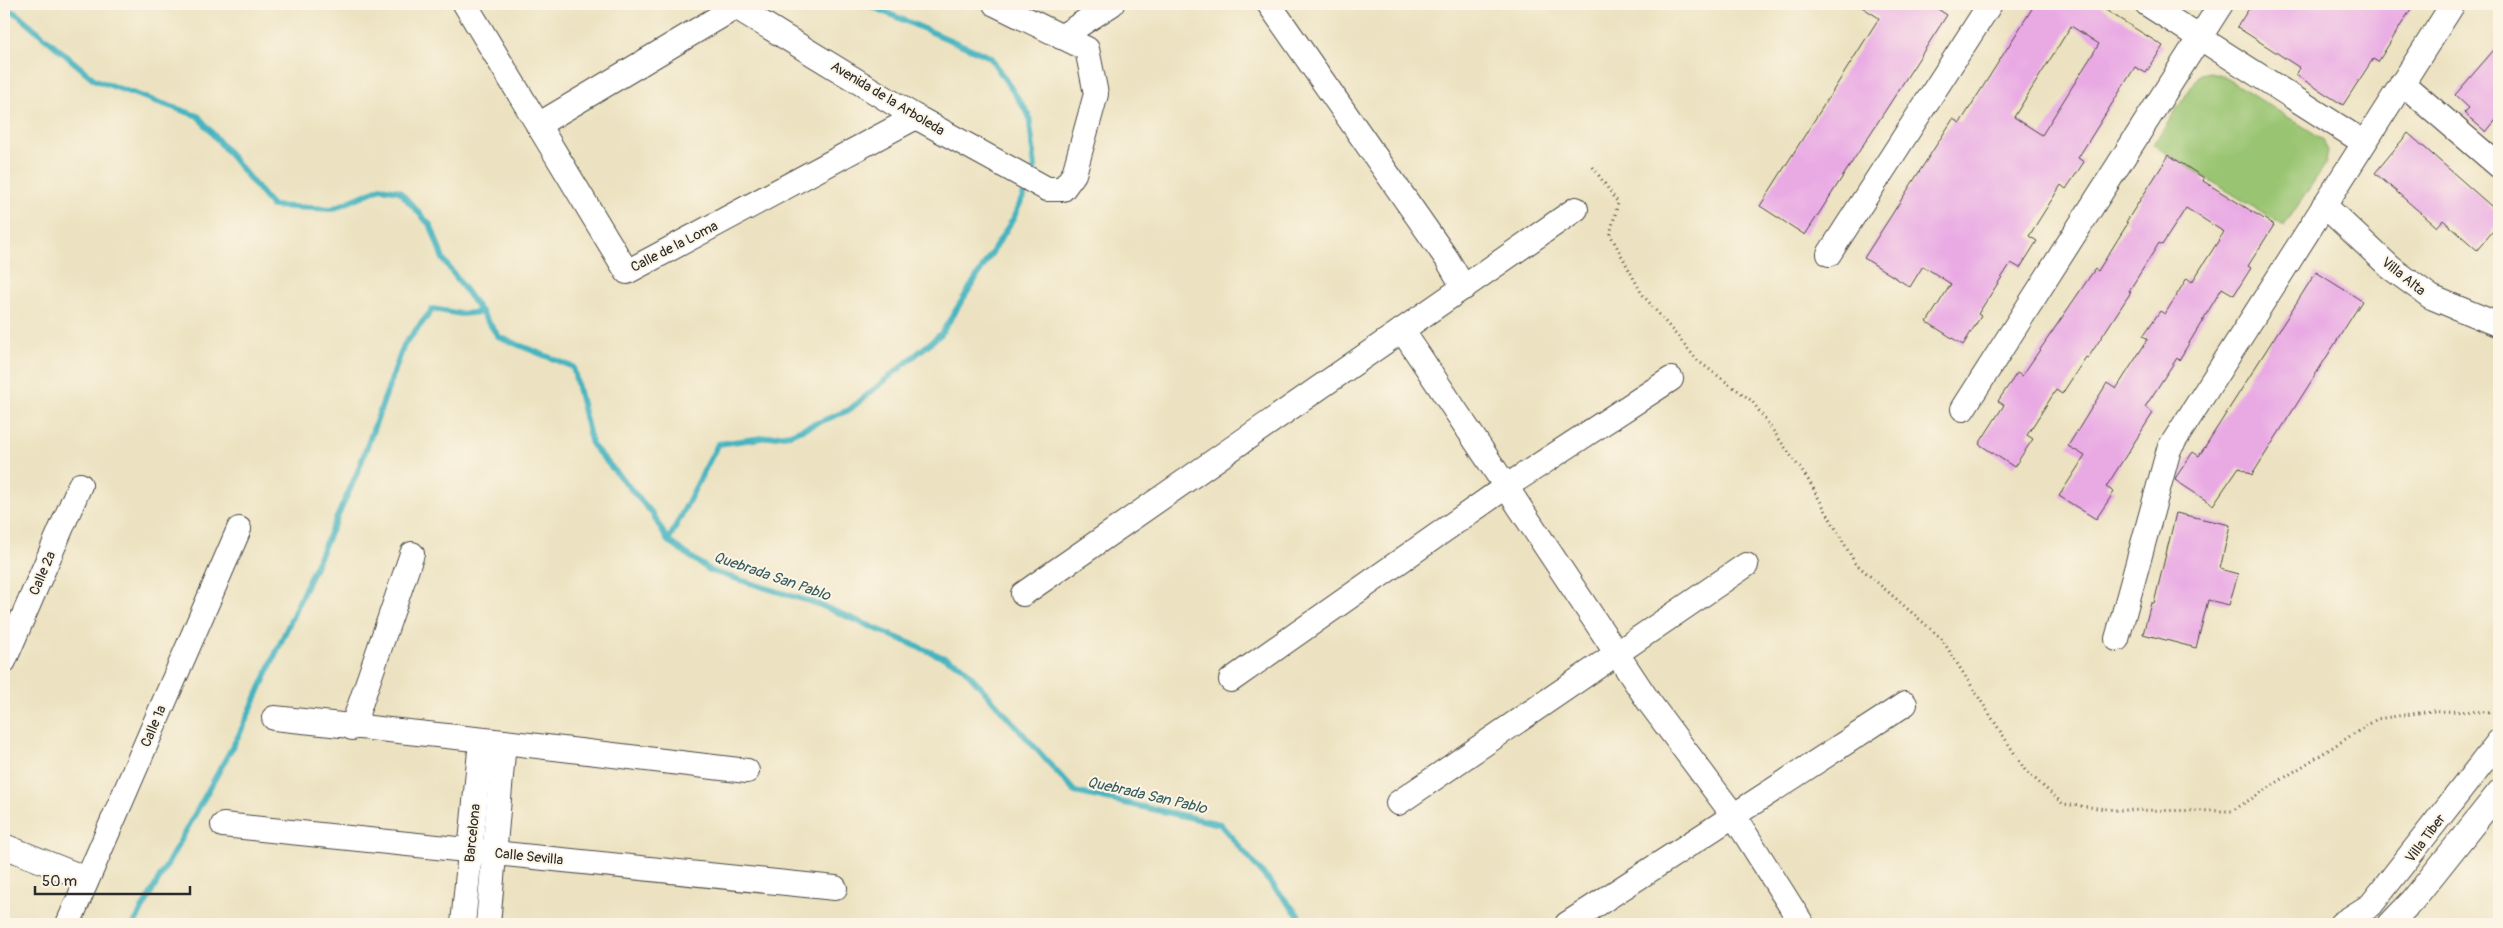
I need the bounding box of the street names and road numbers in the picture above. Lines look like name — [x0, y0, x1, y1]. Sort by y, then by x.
street label: Avenida de la Arboleda — [828, 58, 948, 139]
street label: Calle de la Loma — [628, 217, 721, 276]
street label: Villa Alta — [2378, 254, 2429, 299]
street label: Calle 2a — [26, 549, 59, 598]
street label: Calle 1a — [137, 703, 170, 750]
street label: Barcelona — [461, 803, 484, 863]
street label: Villa Tiber — [2402, 811, 2449, 866]
street label: Calle Sevilla — [494, 844, 564, 869]

